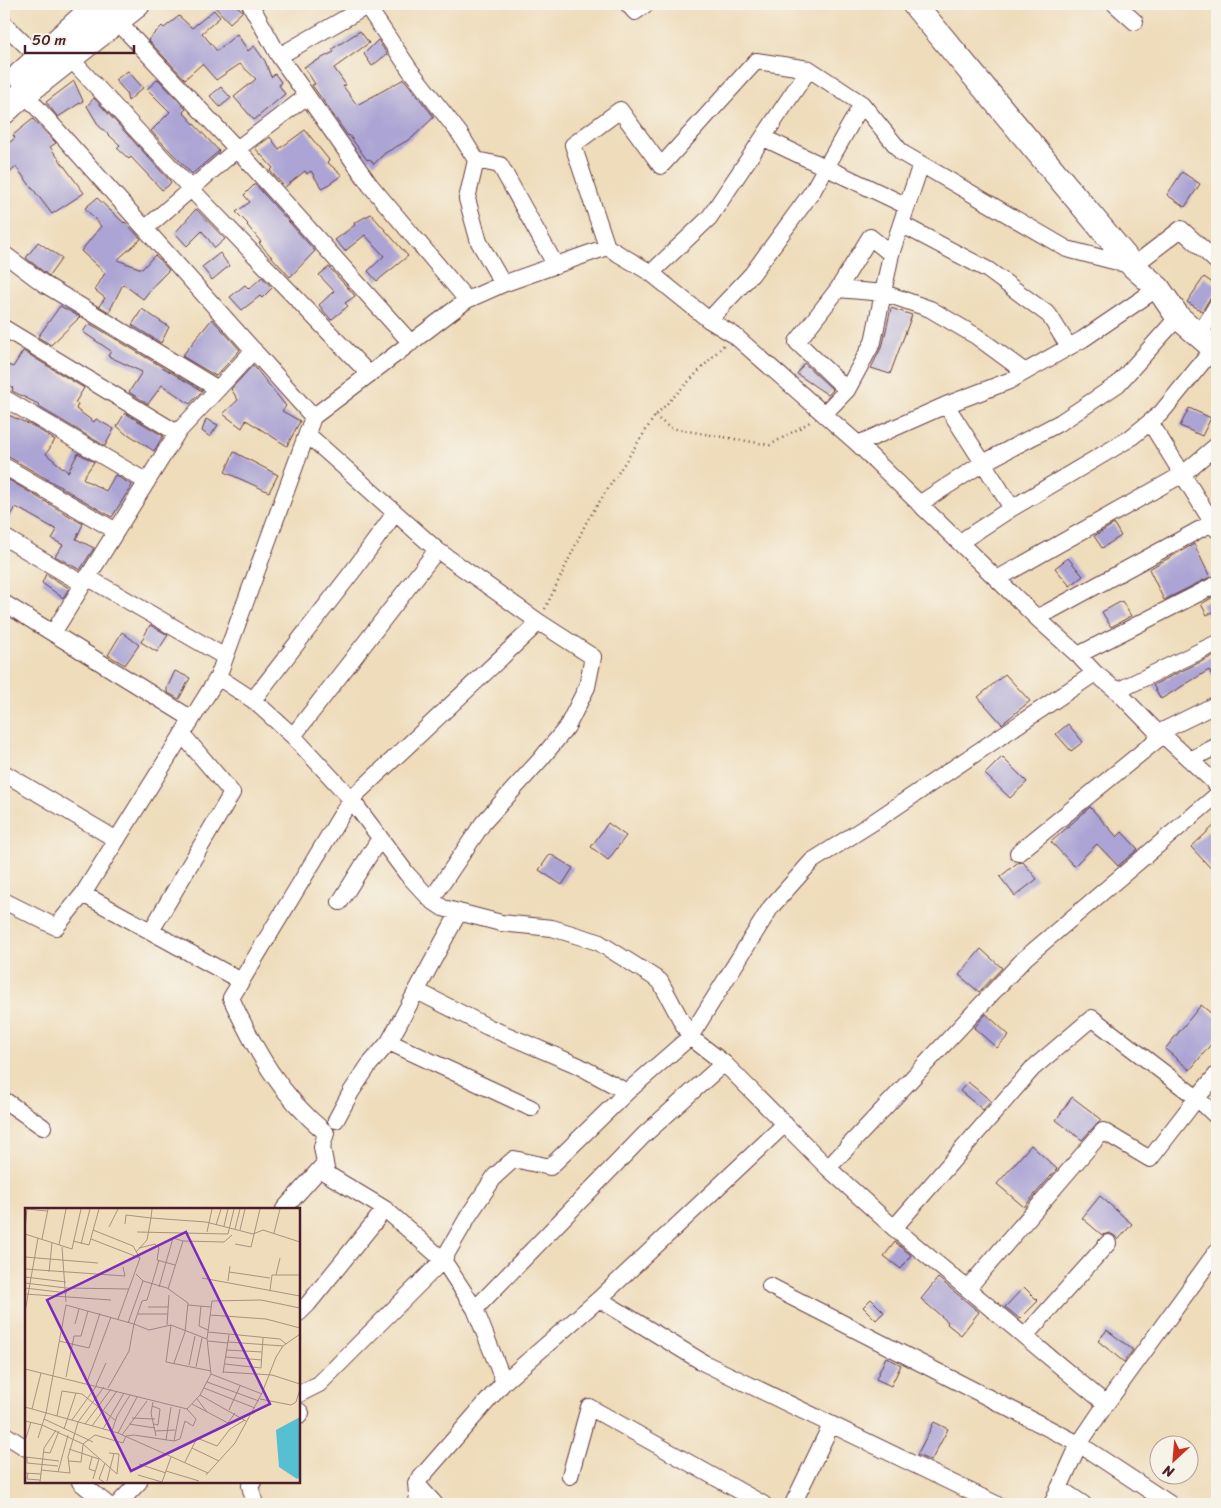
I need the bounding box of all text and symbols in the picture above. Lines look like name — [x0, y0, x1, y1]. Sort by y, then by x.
scale bar — [25, 22, 134, 54]
text: 50 m — [32, 27, 67, 53]
inset map — [25, 1208, 300, 1483]
north arrow — [1148, 1436, 1198, 1486]
text: N — [1158, 1458, 1179, 1485]

